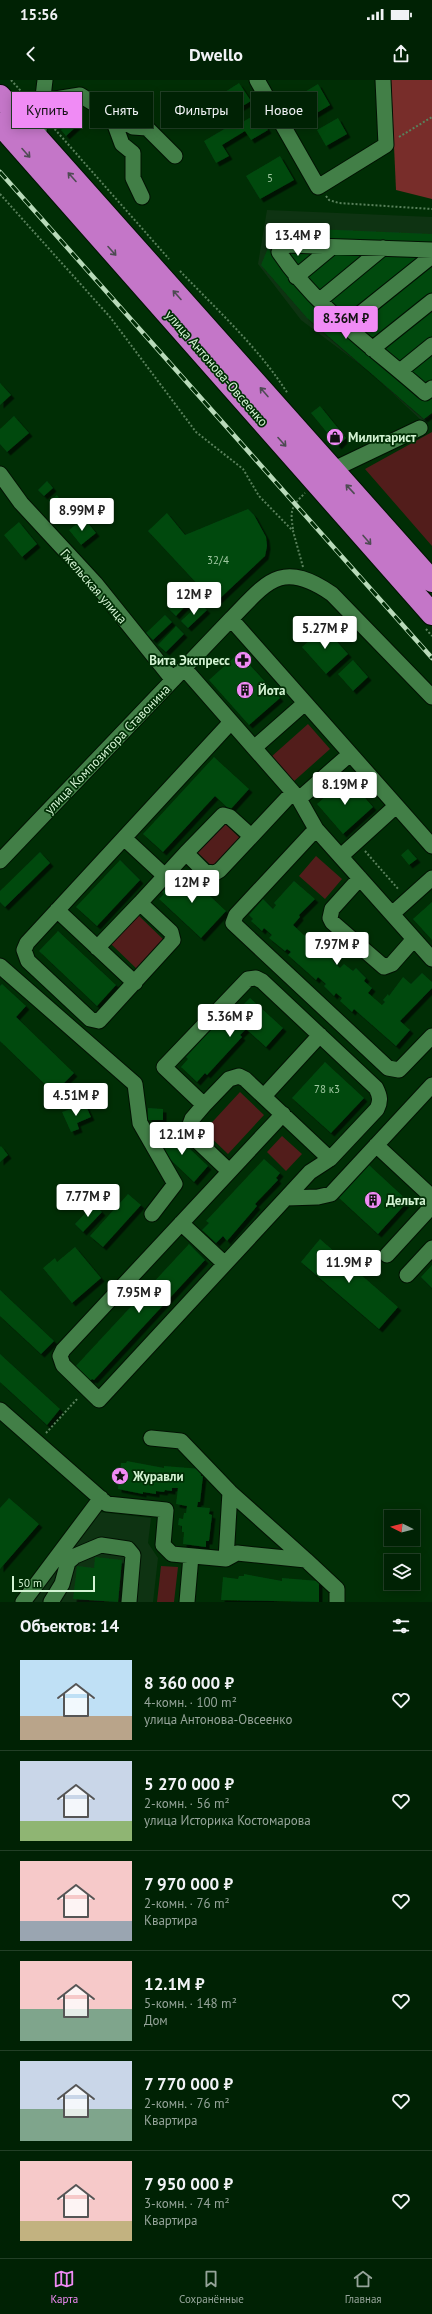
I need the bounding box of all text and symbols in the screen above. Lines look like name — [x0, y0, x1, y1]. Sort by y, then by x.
text: 15:56 — [20, 5, 58, 24]
icon: back — [20, 43, 42, 65]
text: Dwello — [189, 43, 243, 66]
icon: share — [390, 43, 412, 65]
chip: Купить — [12, 92, 82, 128]
chip: Снять — [90, 92, 153, 128]
chip: Фильтры — [161, 92, 243, 128]
chip: Новое — [251, 92, 317, 128]
one-way arrow — [21, 148, 30, 158]
house number: 5 — [267, 171, 273, 185]
one-way arrow — [68, 172, 77, 182]
pin: 13.4M ₽ — [261, 223, 335, 257]
text: 13.4M ₽ — [275, 227, 321, 244]
one-way arrow — [108, 245, 117, 256]
one-way arrow — [173, 290, 182, 300]
pin: 8.36M ₽ — [309, 306, 383, 340]
street label: улица Антонова-Овсеенко — [162, 307, 272, 430]
text: 8.36M ₽ — [323, 310, 369, 327]
one-way arrow — [259, 387, 268, 397]
shop icon: Милитарист — [325, 427, 345, 447]
place label: Милитарист — [348, 429, 417, 446]
one-way arrow — [277, 437, 287, 447]
one-way arrow — [345, 484, 355, 494]
pin: 8.99M ₽ — [45, 498, 119, 532]
text: 8.99M ₽ — [59, 502, 105, 519]
one-way arrow — [363, 535, 372, 546]
street label: Гжельская улица — [57, 545, 131, 627]
house number: 32/4 — [207, 553, 229, 567]
pin: 12M ₽ — [166, 582, 222, 616]
text: 12M ₽ — [176, 586, 212, 603]
pin: 5.27M ₽ — [288, 616, 362, 650]
text: 5.27M ₽ — [302, 620, 348, 637]
pharmacy icon: Вита Экспресс — [233, 650, 253, 670]
place label: Вита Экспресс — [149, 652, 230, 669]
building icon: Йота — [235, 680, 255, 700]
street label: улица Композитора Ставонина — [41, 681, 174, 818]
place label: Йота — [258, 682, 285, 699]
pin: 8.19M ₽ — [308, 772, 382, 806]
text: 8.19M ₽ — [322, 776, 368, 793]
pin: 12M ₽ — [164, 870, 220, 904]
text: 12M ₽ — [174, 874, 210, 891]
pin: 7.97M ₽ — [300, 932, 374, 966]
text: 7.97M ₽ — [315, 936, 359, 953]
pin: 5.36M ₽ — [193, 1004, 267, 1038]
text: 5.36M ₽ — [207, 1008, 253, 1025]
house number: 78 к3 — [314, 1082, 340, 1096]
pin: 4.51M ₽ — [39, 1083, 113, 1117]
text: 4.51M ₽ — [53, 1087, 99, 1104]
pin: 12.1M ₽ — [145, 1122, 219, 1156]
text: 12.1M ₽ — [159, 1126, 205, 1143]
pin: 7.77M ₽ — [51, 1184, 125, 1218]
text: 7.77M ₽ — [66, 1188, 110, 1205]
building icon: Дельта — [363, 1190, 383, 1210]
place label: Дельта — [386, 1192, 426, 1209]
pin: 11.9M ₽ — [312, 1250, 386, 1284]
text: 11.9M ₽ — [326, 1254, 372, 1271]
pin: 7.95M ₽ — [102, 1280, 176, 1314]
text: 7.95M ₽ — [117, 1284, 161, 1301]
place icon: Журавли — [110, 1466, 130, 1486]
place label: Журавли — [132, 1468, 184, 1485]
north arrow — [384, 1510, 420, 1546]
map controls — [384, 1510, 420, 1590]
button: layers — [384, 1554, 420, 1590]
scale bar — [12, 1574, 95, 1593]
text: 50 m — [18, 1576, 42, 1590]
text: Объектов: 14 — [20, 1615, 119, 1637]
icon: filters — [390, 1615, 412, 1637]
text: 8 360 000 ₽ — [144, 1672, 234, 1694]
icon: home — [52, 1676, 100, 1724]
icon: heart — [390, 1689, 412, 1711]
text: 4-комн. · 100 m² — [144, 1694, 237, 1711]
text: улица Антонова-Овсеенко — [144, 1711, 292, 1728]
text: 5 270 000 ₽ — [144, 1773, 234, 1795]
icon: home — [52, 1777, 100, 1825]
icon: heart — [390, 1790, 412, 1812]
text: 2-комн. · 56 m² — [144, 1795, 230, 1812]
text: улица Историка Костомарова — [144, 1812, 311, 1829]
text: 7 970 000 ₽ — [144, 1873, 233, 1895]
icon: home — [52, 1877, 100, 1925]
icon: heart — [390, 1890, 412, 1912]
text: 2-комн. · 76 m² — [144, 1895, 230, 1912]
text: Квартира — [144, 1912, 197, 1929]
text: 12.1M ₽ — [144, 1973, 205, 1995]
icon: home — [52, 1977, 100, 2025]
icon: heart — [390, 1990, 412, 2012]
text: 5-комн. · 148 m² — [144, 1995, 237, 2012]
text: Дом — [144, 2012, 168, 2029]
text: 7 770 000 ₽ — [144, 2073, 233, 2095]
icon: home — [52, 2077, 100, 2125]
icon: heart — [390, 2090, 412, 2112]
text: 2-комн. · 76 m² — [144, 2095, 230, 2112]
text: Квартира — [144, 2112, 197, 2129]
text: 7 950 000 ₽ — [144, 2173, 233, 2195]
icon: home — [52, 2177, 100, 2225]
icon: heart — [390, 2190, 412, 2212]
text: 3-комн. · 74 m² — [144, 2195, 230, 2212]
text: Квартира — [144, 2212, 197, 2229]
tab: Карта — [50, 2268, 78, 2306]
tab: Сохранённые — [179, 2268, 244, 2306]
tab: Главная — [345, 2268, 382, 2306]

